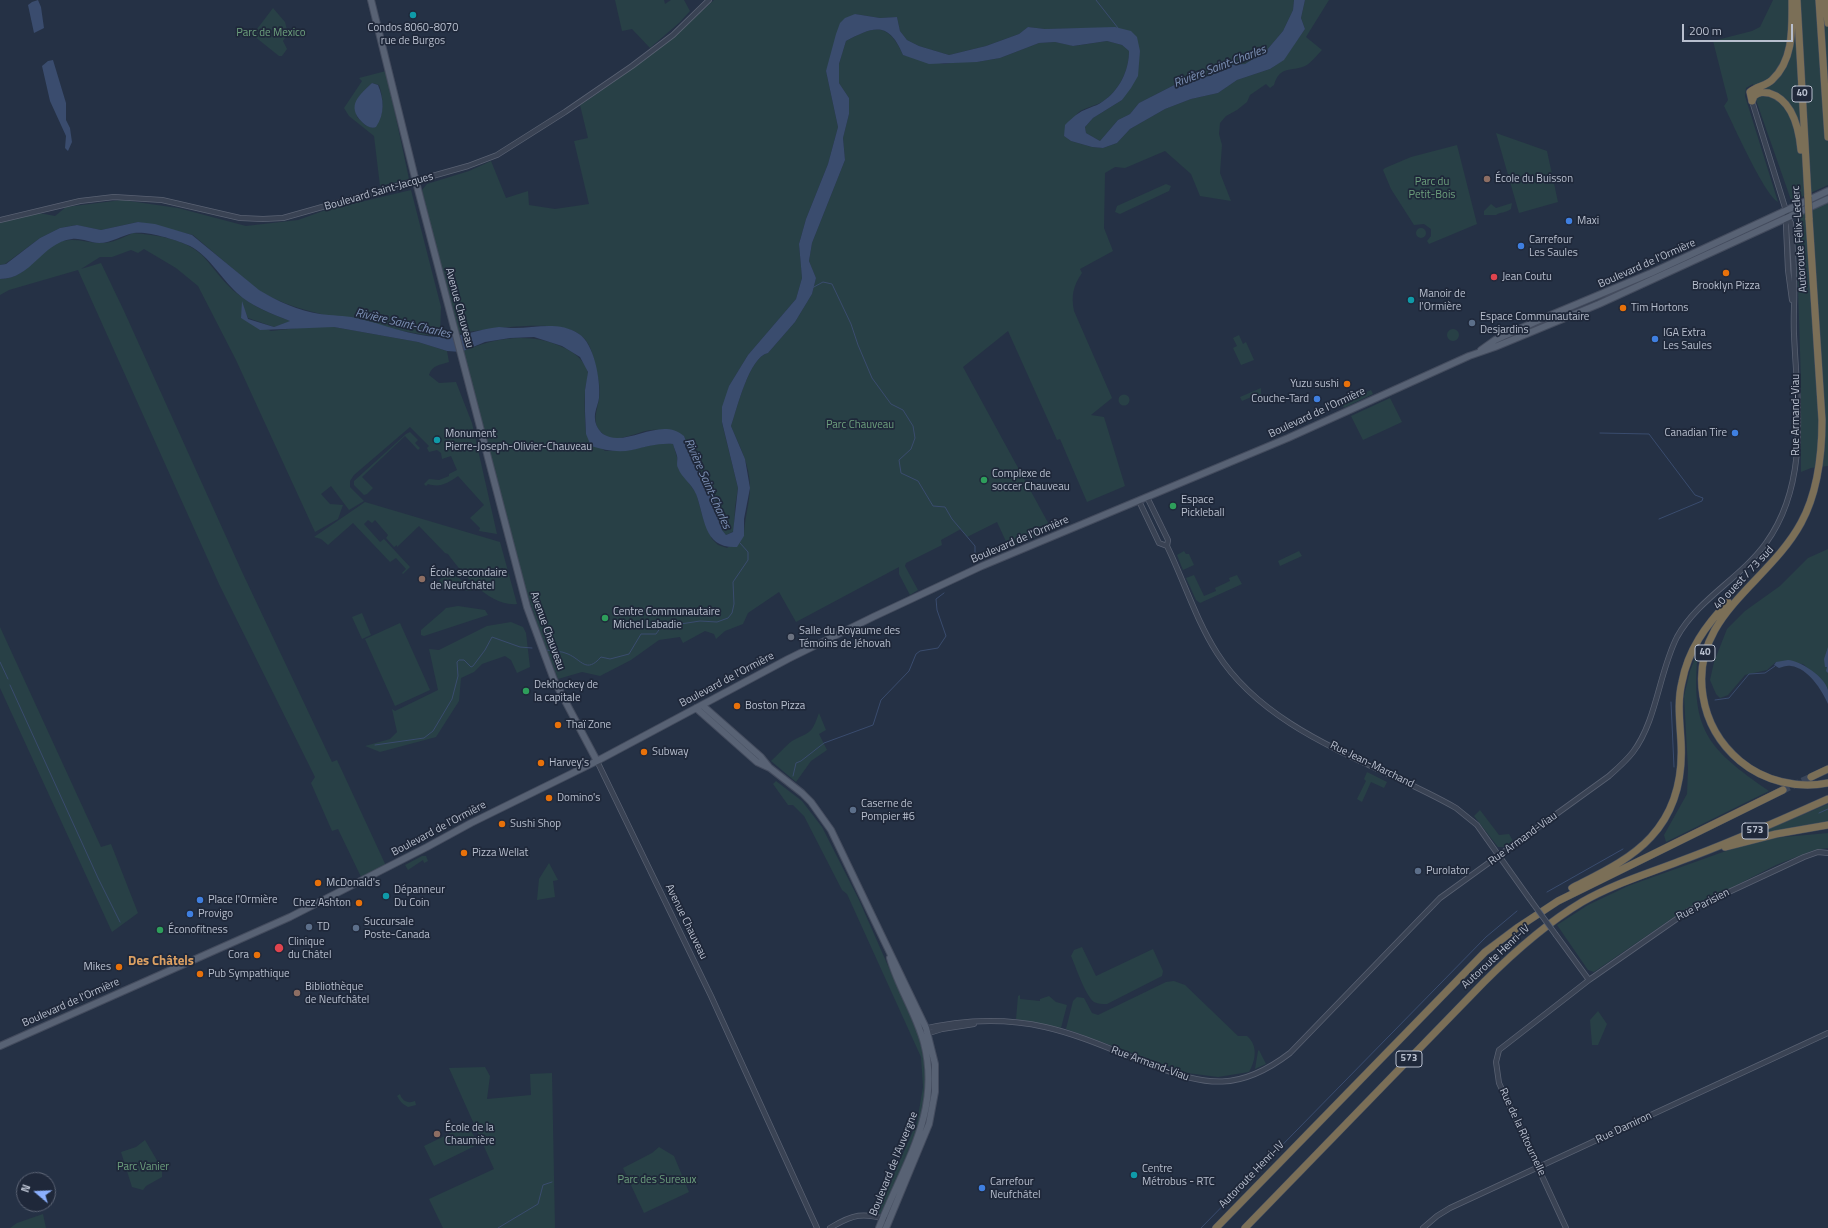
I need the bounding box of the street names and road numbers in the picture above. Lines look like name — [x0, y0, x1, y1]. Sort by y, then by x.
road number: 40 — [1792, 86, 1812, 102]
street label: Boulevard Saint-Jacques — [323, 170, 435, 214]
street label: Autoroute Félix-Leclerc — [1790, 185, 1810, 293]
street label: Boulevard de l'Ormière — [1596, 237, 1698, 291]
street label: Avenue Chauveau — [442, 267, 476, 349]
street label: Rue Armand-Viau — [1789, 374, 1803, 456]
street label: Boulevard de l'Ormière — [1267, 385, 1367, 441]
street label: Boulevard de l'Ormière — [969, 513, 1071, 567]
street label: 40 ouest / 73 sud — [1711, 544, 1777, 612]
street label: Avenue Chauveau — [527, 590, 567, 672]
road number: 40 — [1695, 645, 1715, 661]
street label: Boulevard de l'Ormière — [677, 649, 777, 711]
street label: Rue Jean-Marchand — [1328, 739, 1416, 791]
street label: Boulevard de l'Ormière — [389, 798, 489, 860]
street label: Rue Armand-Viau — [1486, 810, 1560, 868]
road number: 573 — [1742, 823, 1768, 839]
street label: Avenue Chauveau — [662, 882, 710, 962]
street label: Rue Parisien — [1674, 886, 1732, 924]
street label: Autoroute Henri-IV — [1459, 922, 1533, 992]
street label: Boulevard de l'Ormière — [20, 976, 122, 1030]
street label: Rue Armand-Viau — [1109, 1044, 1191, 1084]
road number: 573 — [1396, 1051, 1422, 1067]
street label: Rue de la Ritournelle — [1496, 1086, 1548, 1178]
street label: Rue Damiron — [1594, 1109, 1654, 1147]
street label: Boulevard de l'Auvergne — [867, 1110, 921, 1218]
street label: Autoroute Henri-IV — [1217, 1139, 1287, 1211]

